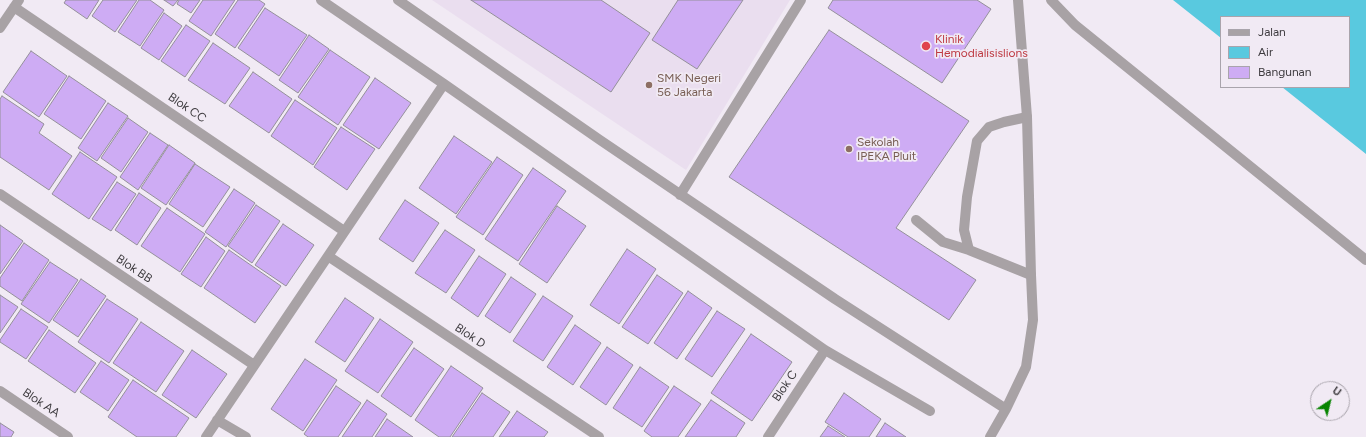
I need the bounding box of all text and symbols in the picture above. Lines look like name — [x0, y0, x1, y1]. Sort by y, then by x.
legend — [1220, 16, 1350, 88]
text: Jalan — [1258, 25, 1286, 39]
place label: Klinik Hemodialisislions — [935, 32, 1028, 60]
marker: Klinik Hemodialisislions — [920, 40, 932, 52]
text: Air — [1258, 45, 1273, 59]
text: Bangunan — [1258, 65, 1311, 79]
place label: SMK Negeri 56 Jakarta — [657, 71, 721, 99]
marker: SMK Negeri 56 Jakarta — [644, 80, 654, 90]
street label: Blok CC — [165, 90, 209, 126]
place label: Sekolah IPEKA Pluit — [857, 135, 916, 163]
marker: Sekolah IPEKA Pluit — [844, 144, 854, 154]
street label: Blok BB — [113, 252, 155, 286]
street label: Blok D — [452, 321, 488, 351]
street label: Blok C — [769, 368, 801, 404]
north arrow — [1310, 381, 1350, 421]
text: U — [1330, 384, 1343, 399]
street label: Blok AA — [20, 385, 62, 421]

